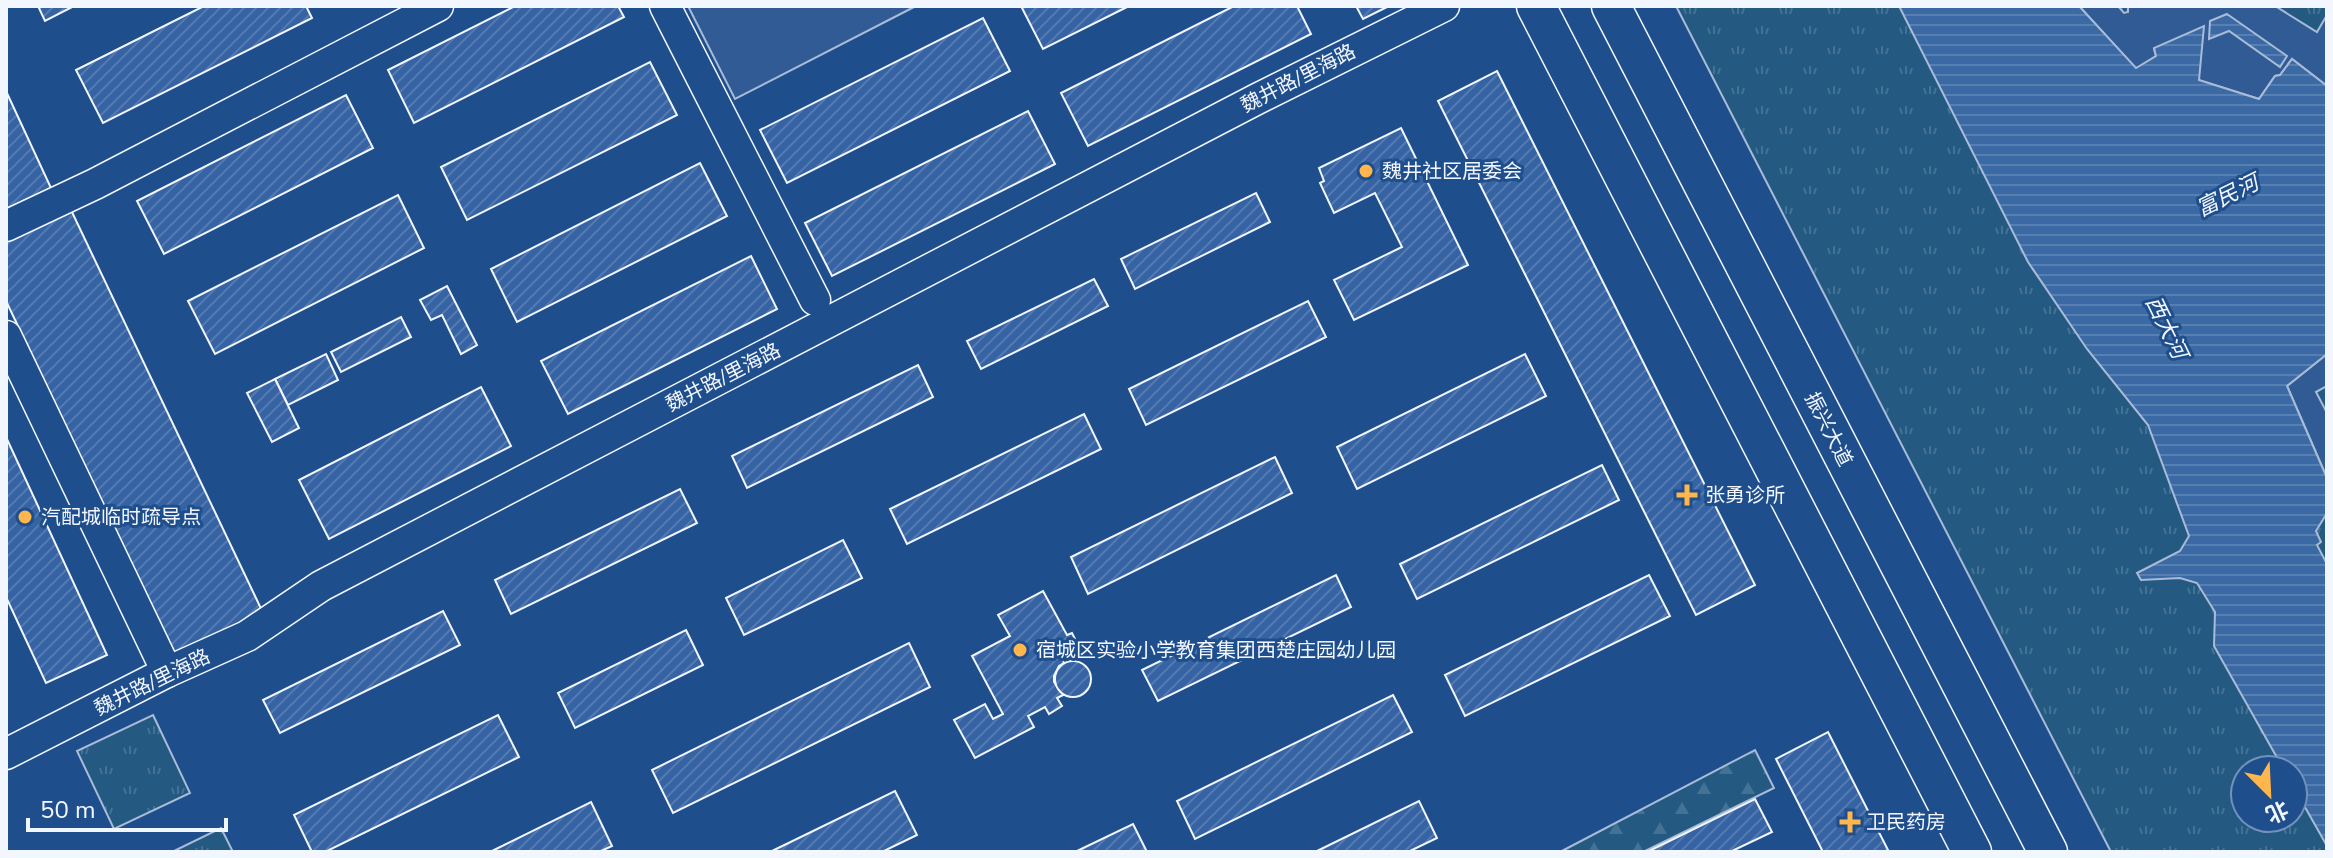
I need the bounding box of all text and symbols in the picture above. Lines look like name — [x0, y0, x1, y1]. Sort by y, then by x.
street label: 魏井路/里海路 — [1236, 38, 1360, 119]
place label: 魏井社区居委会 — [1382, 158, 1522, 185]
marker: 魏井社区居委会 — [1357, 162, 1375, 180]
water label: 富民河 — [2191, 166, 2267, 224]
water label: 西大河 — [2138, 291, 2196, 367]
street label: 魏井路/里海路 — [661, 337, 785, 418]
street label: 振兴大道 — [1798, 387, 1859, 471]
place label: 张勇诊所 — [1705, 482, 1785, 509]
marker: 张勇诊所 — [1676, 484, 1698, 506]
place label: 汽配城临时疏导点 — [41, 504, 201, 531]
marker: 汽配城临时疏导点 — [16, 508, 34, 526]
place label: 宿城区实验小学教育集团西楚庄园幼儿园 — [1036, 637, 1396, 664]
marker: 宿城区实验小学教育集团西楚庄园幼儿园 — [1011, 641, 1029, 659]
street label: 魏井路/里海路 — [90, 643, 215, 722]
north arrow — [2229, 754, 2309, 834]
scale bar — [28, 782, 226, 832]
text: 北 — [2261, 793, 2293, 830]
text: 50 m — [40, 794, 96, 826]
place label: 卫民药房 — [1866, 809, 1946, 836]
marker: 卫民药房 — [1841, 813, 1859, 831]

